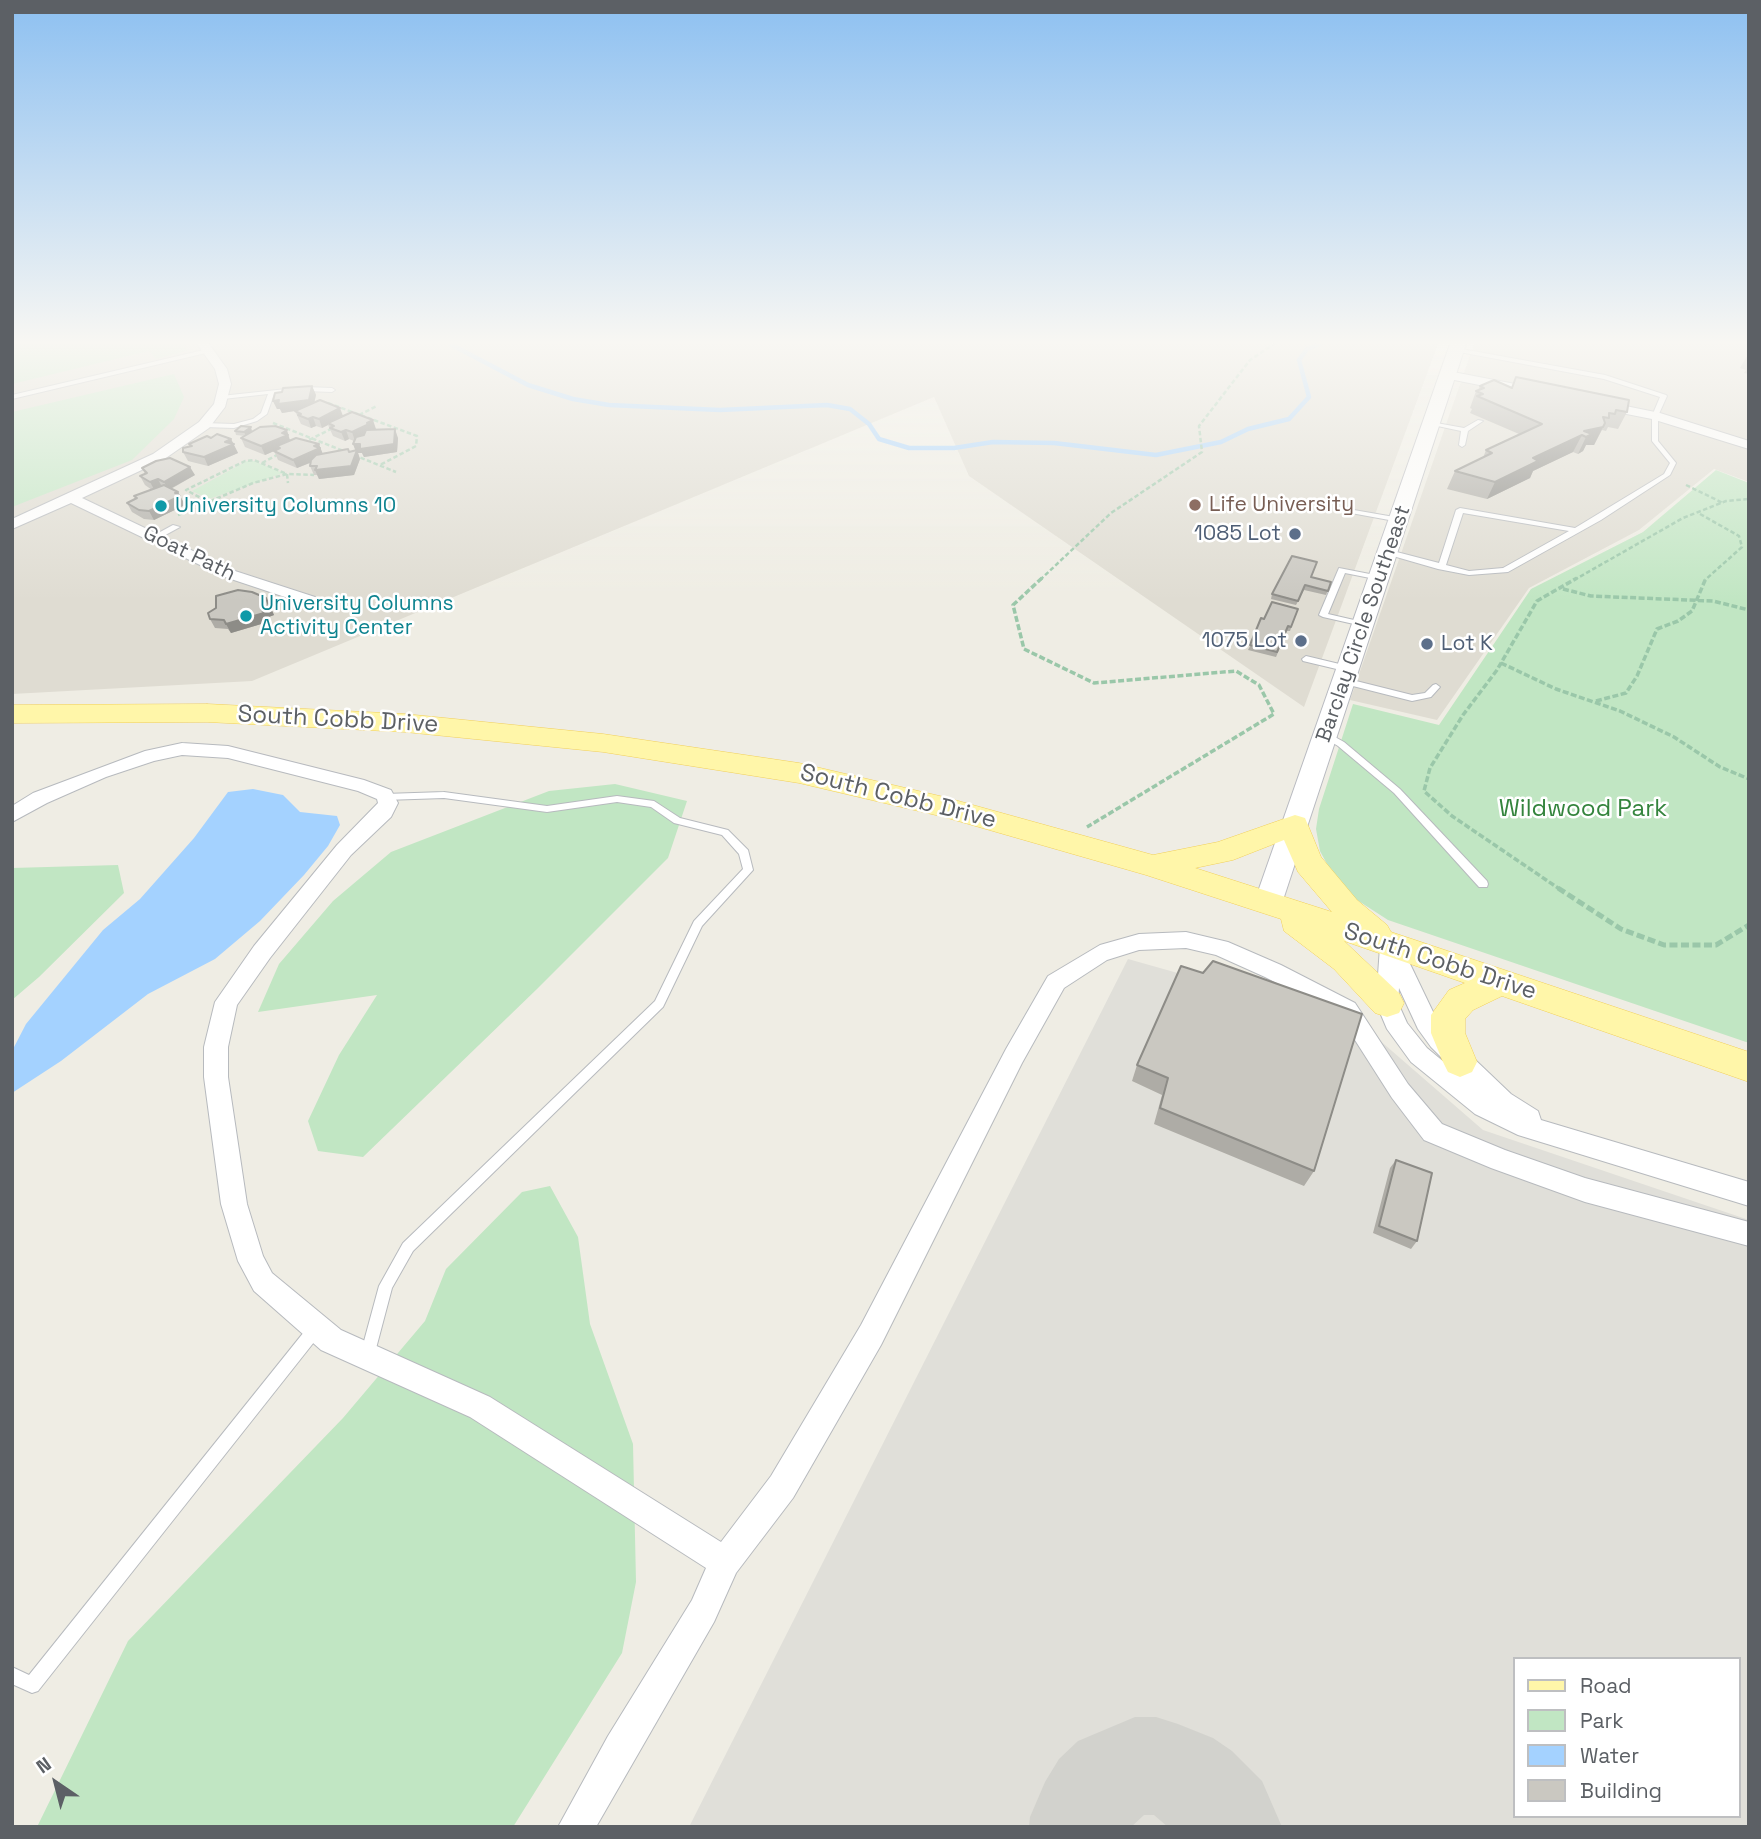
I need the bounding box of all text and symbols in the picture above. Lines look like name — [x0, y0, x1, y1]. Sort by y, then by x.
place label: Life University — [1209, 492, 1354, 518]
place label: University Columns 10 — [175, 493, 396, 519]
marker: Life University — [1187, 497, 1203, 513]
marker: University Columns 10 — [153, 498, 169, 514]
street label: Barclay Circle Southeast — [1312, 502, 1416, 746]
street label: Goat Path — [139, 521, 239, 587]
place label: 1085 Lot — [1194, 521, 1281, 547]
marker: 1085 Lot — [1287, 526, 1303, 542]
place label: University Columns Activity Center — [260, 591, 454, 641]
marker: University Columns Activity Center — [238, 608, 254, 624]
place label: 1075 Lot — [1202, 628, 1287, 654]
place label: Lot K — [1441, 631, 1493, 657]
marker: 1075 Lot — [1293, 633, 1309, 649]
marker: Lot K — [1419, 636, 1435, 652]
street label: South Cobb Drive — [237, 700, 439, 740]
street label: South Cobb Drive — [797, 759, 999, 835]
park label: Wildwood Park — [1499, 795, 1667, 823]
street label: South Cobb Drive — [1340, 917, 1540, 1007]
legend — [1512, 1657, 1740, 1818]
text: Road — [1580, 1672, 1632, 1699]
text: Park — [1580, 1707, 1624, 1734]
text: Water — [1580, 1742, 1639, 1769]
north arrow — [21, 1748, 91, 1818]
text: N — [31, 1752, 56, 1779]
text: Building — [1580, 1777, 1662, 1804]

